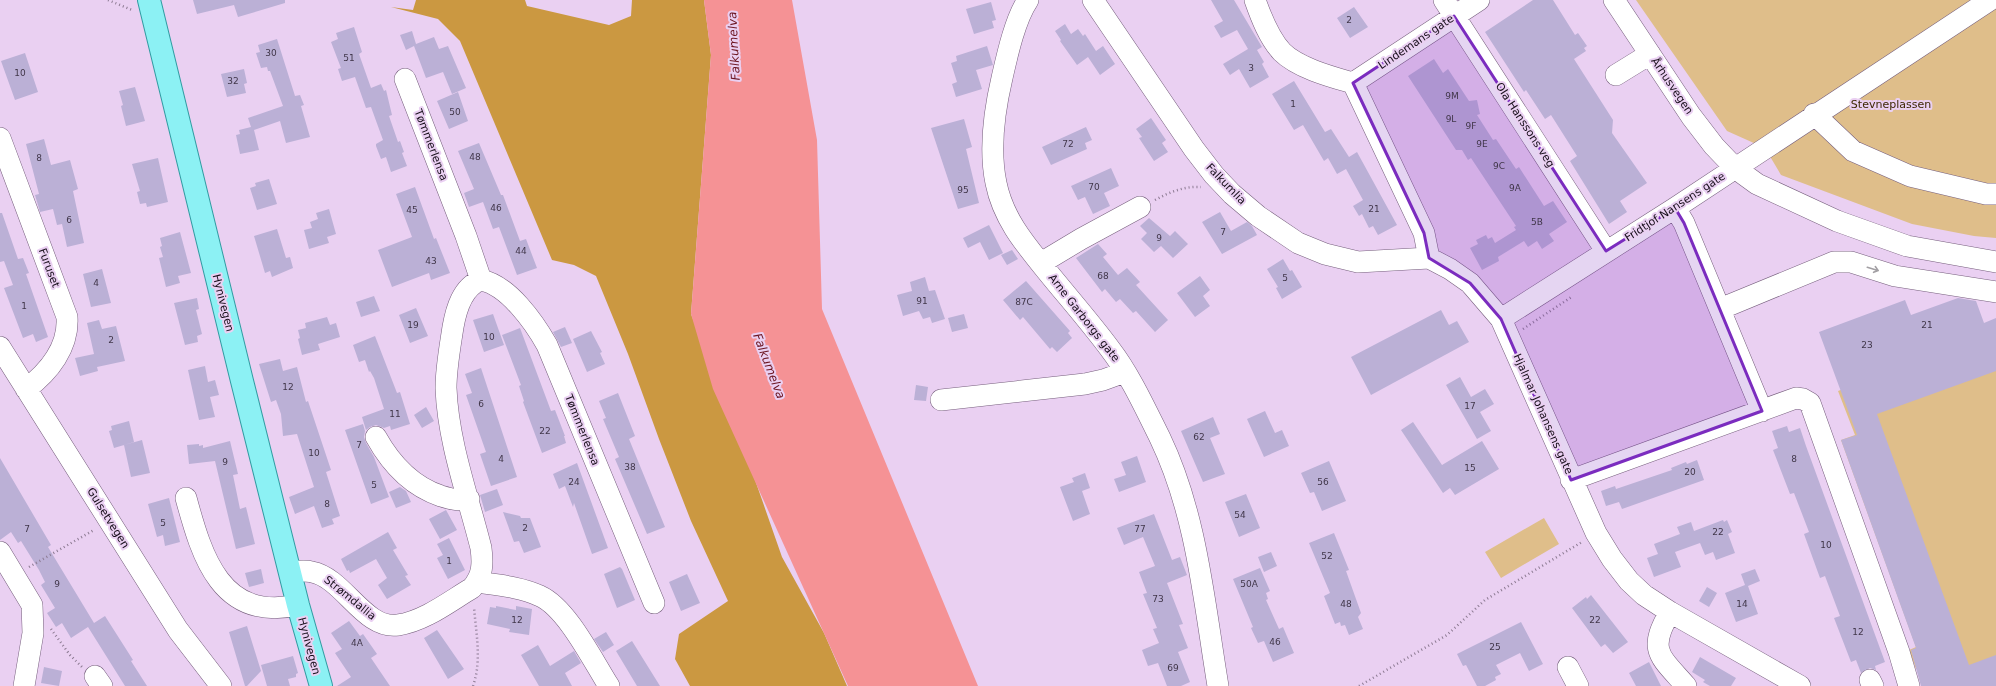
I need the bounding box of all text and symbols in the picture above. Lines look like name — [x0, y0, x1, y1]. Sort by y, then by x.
water label: Falkumelva — [725, 11, 743, 81]
street label: Lindemans gate — [1376, 12, 1456, 72]
house number: 2 — [1346, 15, 1352, 25]
house number: 30 — [265, 48, 277, 58]
house number: 51 — [343, 53, 355, 63]
street label: Århusvegen — [1648, 55, 1696, 117]
house number: 3 — [1248, 63, 1254, 73]
house number: 10 — [14, 68, 26, 78]
house number: 32 — [227, 76, 239, 86]
street label: Ola Hanssons veg — [1493, 80, 1557, 170]
house number: 9M — [1445, 91, 1459, 101]
park label: Stevneplassen — [1851, 98, 1931, 111]
house number: 1 — [1290, 99, 1296, 109]
street label: Tømmerlensa — [411, 107, 451, 183]
house number: 50 — [449, 107, 461, 117]
house number: 9L — [1446, 114, 1456, 124]
house number: 9F — [1466, 121, 1476, 131]
house number: 72 — [1062, 139, 1074, 149]
house number: 9E — [1476, 139, 1488, 149]
house number: 48 — [469, 152, 481, 162]
house number: 8 — [36, 153, 42, 163]
street label: Falkumlia — [1203, 161, 1249, 207]
house number: 9C — [1493, 161, 1505, 171]
street label: Fridtjof Nansens gate — [1622, 170, 1728, 244]
house number: 70 — [1088, 182, 1100, 192]
house number: 9A — [1509, 183, 1522, 193]
house number: 95 — [957, 185, 969, 195]
house number: 46 — [490, 203, 502, 213]
house number: 21 — [1368, 204, 1380, 214]
house number: 45 — [406, 205, 418, 215]
house number: 6 — [66, 215, 72, 225]
house number: 5B — [1531, 217, 1543, 227]
house number: 7 — [1220, 227, 1226, 237]
house number: 9 — [1156, 233, 1162, 243]
house number: 44 — [515, 246, 527, 256]
street label: Furuset — [36, 247, 63, 290]
house number: 43 — [425, 256, 437, 266]
one-way arrow — [1866, 266, 1879, 273]
street label: Arne Garborgs gate — [1046, 271, 1122, 365]
house number: 68 — [1097, 271, 1109, 281]
street label: Hynivegen — [210, 273, 236, 333]
house number: 5 — [1282, 273, 1288, 283]
house number: 4 — [93, 278, 99, 288]
house number: 91 — [916, 296, 928, 306]
house number: 87C — [1015, 297, 1033, 307]
house number: 1 — [21, 301, 27, 311]
house number: 19 — [407, 320, 419, 330]
house number: 21 — [1921, 320, 1933, 330]
water label: Falkumelva — [750, 331, 788, 401]
house number: 10 — [483, 332, 495, 342]
house number: 2 — [108, 335, 114, 345]
house number: 23 — [1861, 340, 1873, 350]
street label: Hjalmar Johansens gate — [1510, 352, 1576, 477]
house number: 12 — [282, 382, 294, 392]
street label: Tømmerlensa — [561, 392, 602, 467]
house number: 6 — [478, 399, 484, 409]
house number: 17 — [1464, 401, 1476, 411]
house number: 11 — [389, 409, 401, 419]
house number: 22 — [539, 426, 551, 436]
house number: 62 — [1193, 432, 1205, 442]
house number: 7 — [356, 440, 362, 450]
house number: 10 — [308, 448, 320, 458]
house number: 4 — [498, 454, 504, 464]
house number: 8 — [1791, 454, 1797, 464]
house number: 9 — [222, 457, 228, 467]
house number: 38 — [624, 462, 636, 472]
house number: 15 — [1464, 463, 1476, 473]
house number: 20 — [1684, 467, 1696, 477]
house number: 24 — [568, 477, 580, 487]
house number: 56 — [1317, 477, 1329, 487]
house number: 5 — [371, 480, 377, 490]
street label: Gulsetvegen — [84, 485, 132, 551]
house number: 8 — [324, 499, 330, 509]
house number: 54 — [1234, 510, 1246, 520]
house number: 5 — [160, 518, 166, 528]
house number: 2 — [522, 523, 528, 533]
house number: 7 — [24, 524, 30, 534]
house number: 77 — [1134, 524, 1146, 534]
house number: 22 — [1712, 527, 1724, 537]
house number: 10 — [1820, 540, 1832, 550]
house number: 52 — [1321, 551, 1333, 561]
house number: 1 — [446, 556, 452, 566]
street label: Strømdallia — [321, 573, 379, 623]
house number: 9 — [54, 579, 60, 589]
house number: 50A — [1240, 579, 1259, 589]
house number: 73 — [1152, 594, 1164, 604]
house number: 48 — [1340, 599, 1352, 609]
house number: 14 — [1736, 599, 1748, 609]
house number: 12 — [511, 615, 523, 625]
house number: 22 — [1589, 615, 1601, 625]
street label: Hynivegen — [295, 616, 323, 676]
house number: 12 — [1852, 627, 1864, 637]
house number: 46 — [1269, 637, 1281, 647]
house number: 4A — [351, 638, 364, 648]
house number: 25 — [1489, 642, 1501, 652]
house number: 69 — [1167, 663, 1179, 673]

